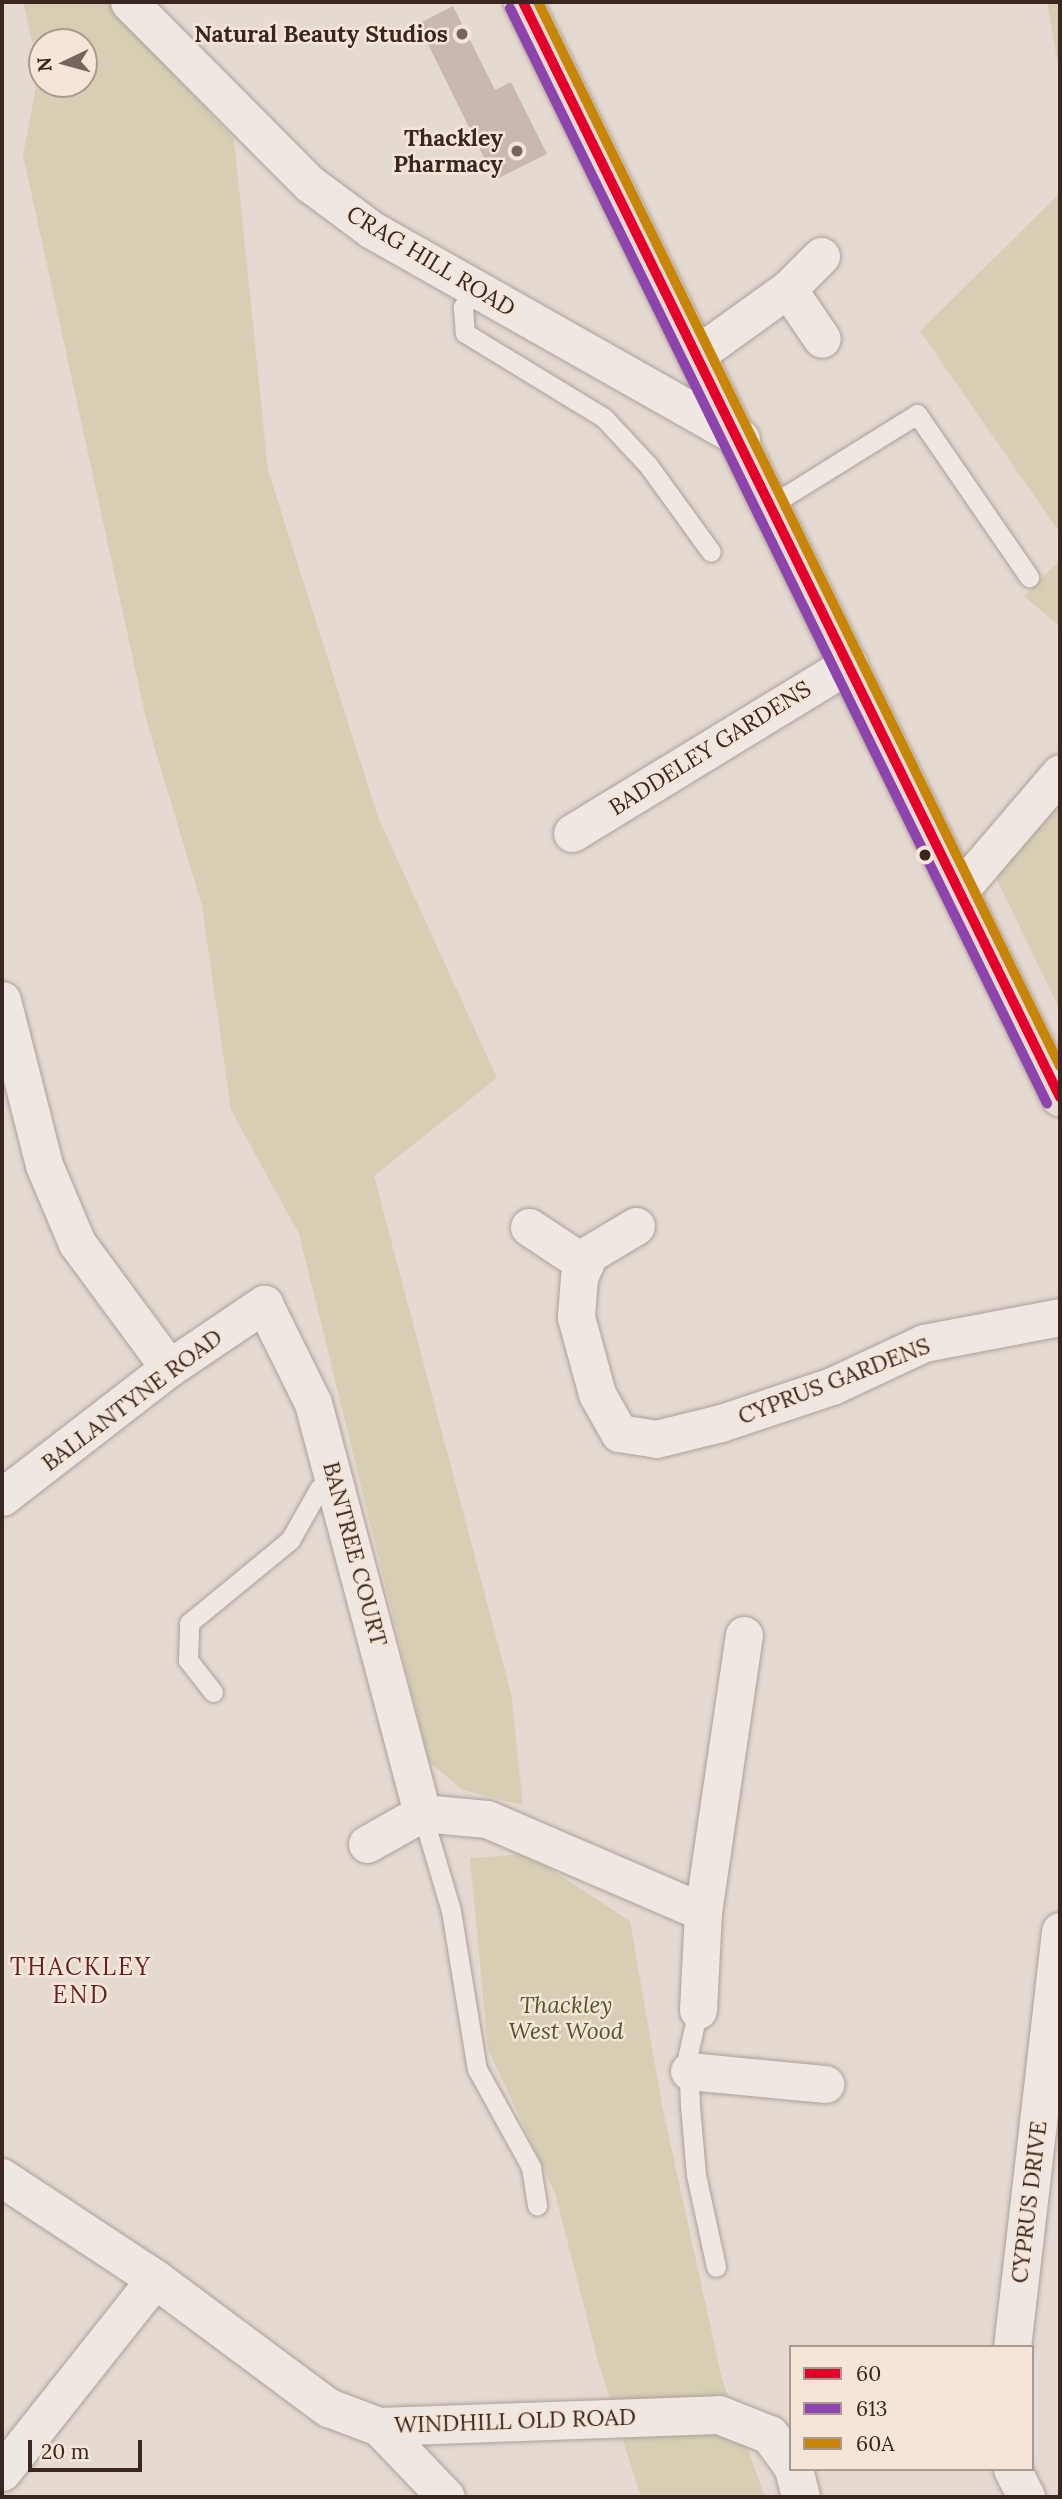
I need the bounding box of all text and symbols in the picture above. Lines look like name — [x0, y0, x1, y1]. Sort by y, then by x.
place label: Natural Beauty Studios — [194, 20, 448, 48]
marker: Natural Beauty Studios — [454, 26, 470, 42]
north arrow — [28, 28, 98, 98]
text: N — [31, 56, 57, 73]
place label: Thackley Pharmacy — [393, 124, 503, 178]
marker: Thackley Pharmacy — [509, 143, 525, 159]
street label: CRAG HILL ROAD — [342, 200, 520, 322]
street label: BADDELEY GARDENS — [604, 675, 816, 821]
unlabelled marker — [918, 848, 932, 862]
street label: BALLANTYNE ROAD — [36, 1323, 228, 1477]
street label: CYPRUS GARDENS — [734, 1332, 934, 1430]
street label: BANTREE COURT — [317, 1459, 393, 1649]
district label: THACKLEY END — [11, 1953, 151, 2009]
park label: Thackley West Wood — [509, 1991, 623, 2045]
street label: CYPRUS DRIVE — [1005, 2119, 1053, 2285]
legend — [789, 2345, 1034, 2471]
text: 60 — [856, 2360, 881, 2387]
text: 613 — [856, 2395, 887, 2422]
street label: WINDHILL OLD ROAD — [394, 2403, 636, 2439]
scale bar — [32, 2426, 145, 2470]
text: 60A — [856, 2430, 894, 2457]
text: 20 m — [41, 2438, 90, 2465]

